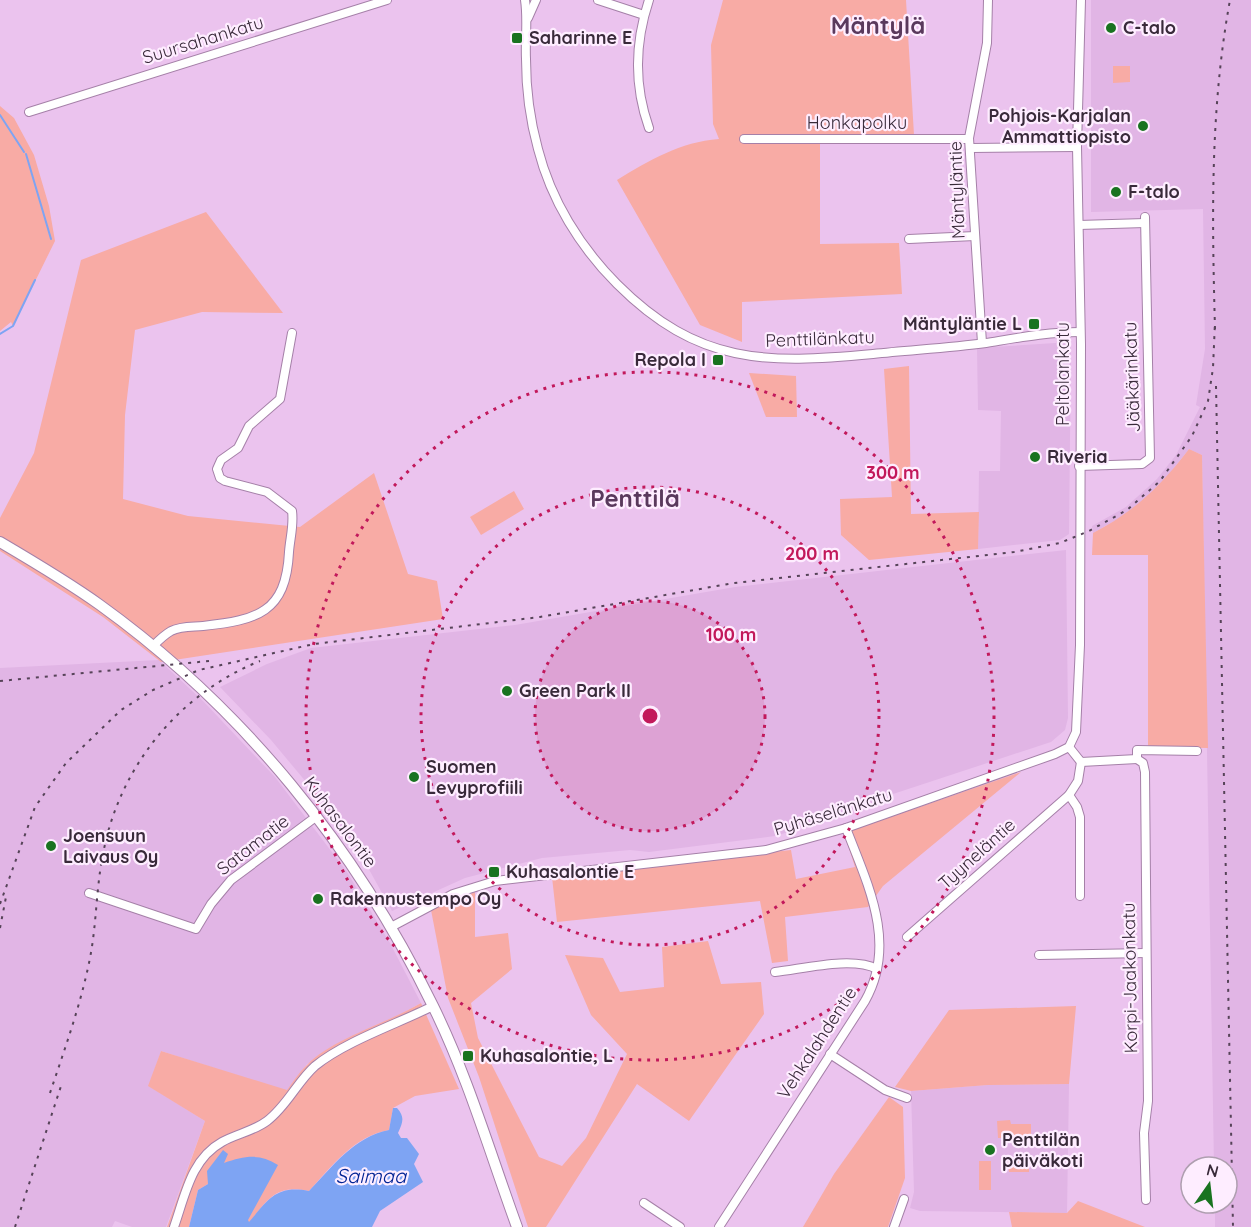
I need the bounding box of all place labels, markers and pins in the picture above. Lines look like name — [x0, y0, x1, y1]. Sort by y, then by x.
place label: C-talo — [1123, 16, 1176, 39]
marker: C-talo — [1104, 21, 1118, 35]
place label: Saharinne E — [529, 26, 632, 49]
marker: Saharinne E — [510, 31, 524, 45]
place label: Pohjois-Karjalan Ammattiopisto — [988, 104, 1131, 148]
marker: Pohjois-Karjalan Ammattiopisto — [1136, 119, 1150, 133]
place label: F-talo — [1128, 180, 1180, 203]
marker: F-talo — [1109, 185, 1123, 199]
place label: Mäntyläntie L — [903, 312, 1022, 335]
marker: Mäntyläntie L — [1027, 317, 1041, 331]
place label: Repola I — [634, 348, 706, 371]
marker: Repola I — [711, 353, 725, 367]
place label: Riveria — [1047, 445, 1108, 468]
marker: Riveria — [1028, 450, 1042, 464]
place label: Green Park II — [519, 679, 631, 702]
marker: Green Park II — [500, 684, 514, 698]
centre of rings — [640, 706, 660, 726]
place label: Suomen Levyprofiili — [426, 755, 523, 799]
marker: Suomen Levyprofiili — [407, 770, 421, 784]
place label: Joensuun Laivaus Oy — [63, 824, 158, 868]
marker: Joensuun Laivaus Oy — [44, 839, 58, 853]
place label: Kuhasalontie E — [506, 860, 634, 883]
marker: Kuhasalontie E — [487, 865, 501, 879]
place label: Rakennustempo Oy — [330, 887, 501, 910]
marker: Rakennustempo Oy — [311, 892, 325, 906]
place label: Kuhasalontie, L — [480, 1044, 613, 1067]
marker: Kuhasalontie, L — [461, 1049, 475, 1063]
place label: Penttilän päiväkoti — [1002, 1128, 1083, 1172]
marker: Penttilän päiväkoti — [983, 1143, 997, 1157]

